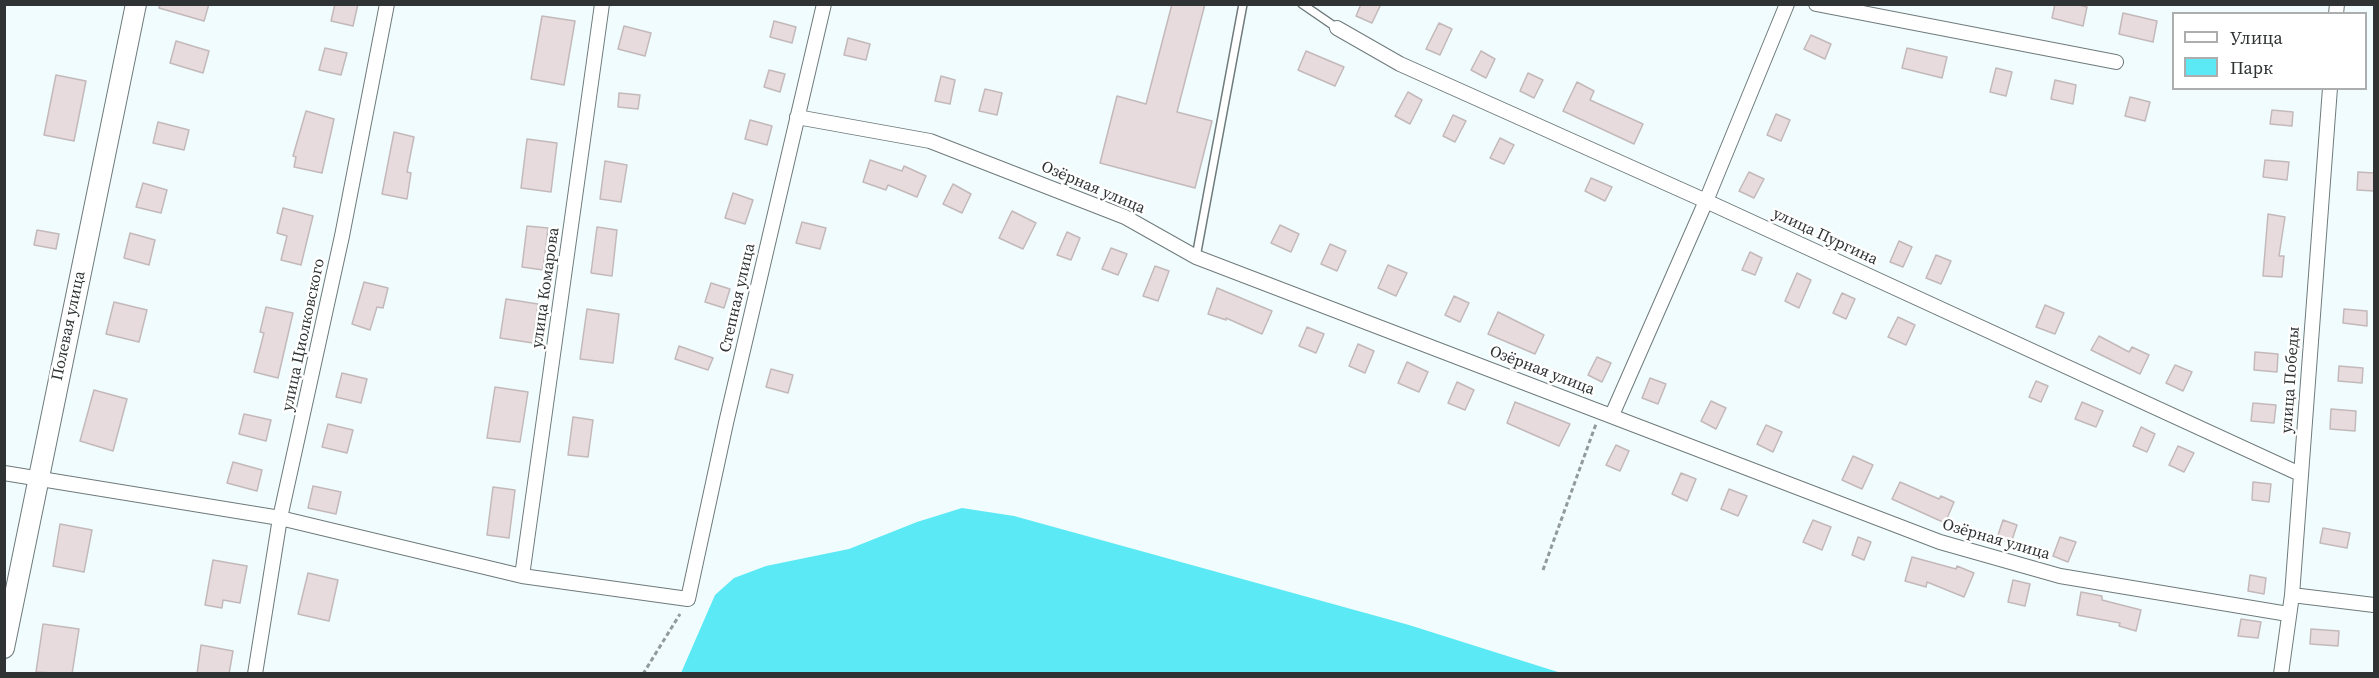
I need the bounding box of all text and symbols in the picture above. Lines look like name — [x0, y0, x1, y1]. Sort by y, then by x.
legend — [2172, 12, 2367, 90]
text: Улица — [2230, 25, 2283, 50]
text: Парк — [2230, 55, 2273, 80]
street label: Озёрная улица — [1038, 157, 1148, 219]
street label: улица Пургина — [1769, 204, 1881, 270]
street label: улица Комарова — [528, 226, 564, 350]
street label: Степная улица — [716, 241, 760, 355]
street label: улица Циолковского — [278, 257, 330, 413]
street label: Полевая улица — [48, 269, 90, 383]
street label: улица Победы — [2278, 326, 2304, 434]
street label: Озёрная улица — [1487, 342, 1597, 400]
street label: Озёрная улица — [1940, 515, 2052, 565]

